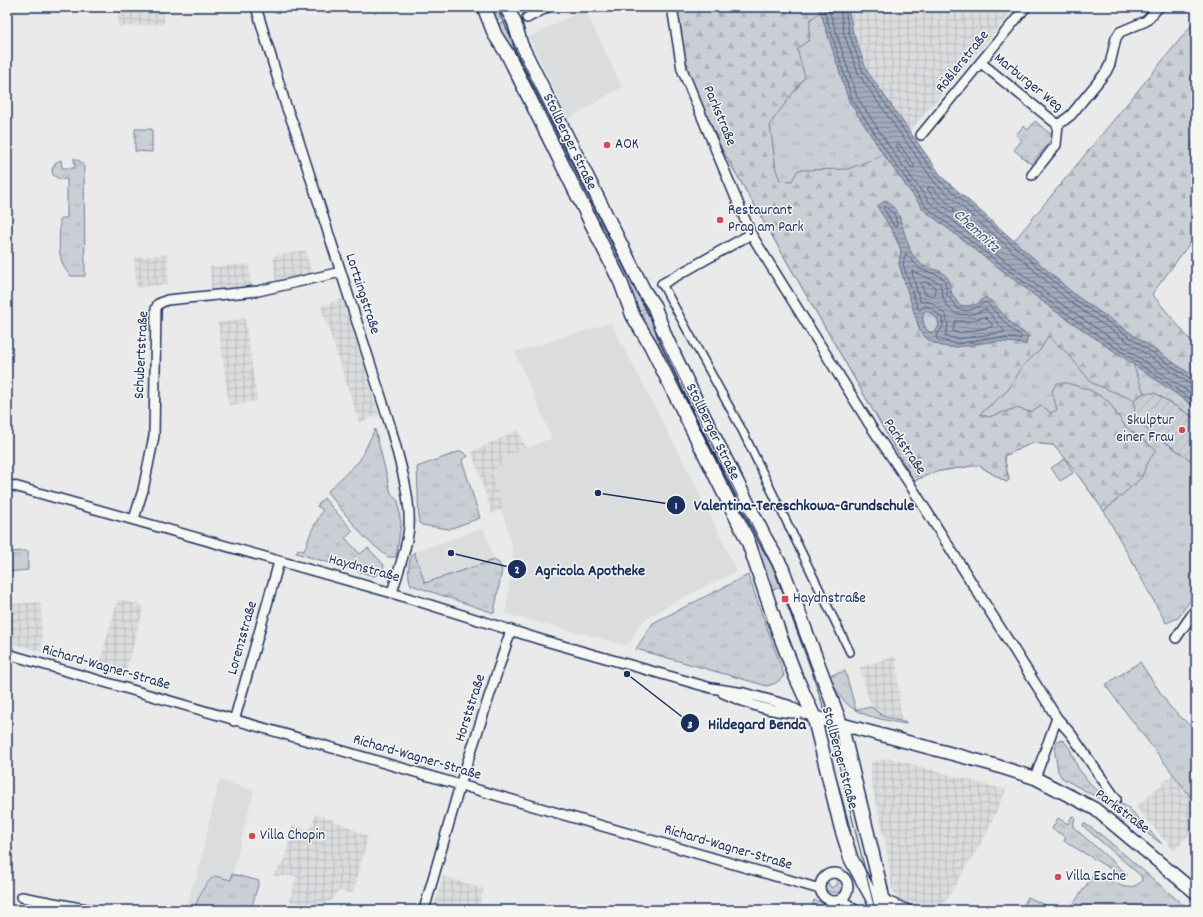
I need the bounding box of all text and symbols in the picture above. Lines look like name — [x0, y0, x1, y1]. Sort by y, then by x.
street label: Rößlerstraße — [931, 26, 995, 98]
street label: Marburger Weg — [988, 48, 1068, 118]
street label: Parkstraße — [696, 82, 742, 150]
street label: Stollberger Straße — [536, 90, 602, 194]
place label: AOK — [615, 134, 639, 156]
marker: AOK — [602, 140, 612, 150]
place label: Restaurant Prag am Park — [728, 200, 804, 239]
water label: Chemnitz — [948, 204, 1005, 259]
marker: Restaurant Prag am Park — [715, 215, 725, 225]
street label: Lortzingstraße — [339, 251, 386, 338]
street label: Schubertstraße — [129, 310, 155, 400]
street label: Stollberger Straße — [679, 380, 745, 484]
place label: Skulptur einer Frau — [1116, 410, 1174, 449]
street label: Parkstraße — [877, 414, 931, 480]
marker: Skulptur einer Frau — [1177, 425, 1187, 435]
callout: Valentina-Tereschkowa-Grundschule — [666, 491, 922, 519]
text: Valentina-Tereschkowa-Grundschule — [694, 495, 914, 518]
text: 1 — [675, 498, 678, 515]
street label: Haydnstraße — [326, 549, 402, 589]
callout: Agricola Apotheke — [507, 555, 654, 583]
text: Agricola Apotheke — [535, 560, 645, 583]
text: 2 — [514, 562, 520, 579]
place label: Haydnstraße — [793, 588, 866, 610]
marker: Haydnstraße — [780, 594, 790, 604]
street label: Lorenzstraße — [222, 598, 264, 677]
street label: Richard-Wagner-Straße — [39, 639, 173, 697]
street label: Horststraße — [450, 671, 492, 745]
street label: Stollberger Straße — [815, 704, 863, 812]
callout: Hildegard Benda — [680, 709, 814, 737]
text: Hildegard Benda — [708, 714, 808, 737]
text: 3 — [687, 717, 693, 734]
street label: Richard-Wagner-Straße — [350, 729, 484, 787]
street label: Parkstraße — [1090, 784, 1154, 840]
street label: Richard-Wagner-Straße — [661, 819, 795, 877]
place label: Villa Chopin — [260, 825, 325, 847]
marker: Villa Chopin — [247, 831, 257, 841]
place label: Villa Esche — [1066, 866, 1127, 888]
marker: Villa Esche — [1053, 872, 1063, 882]

